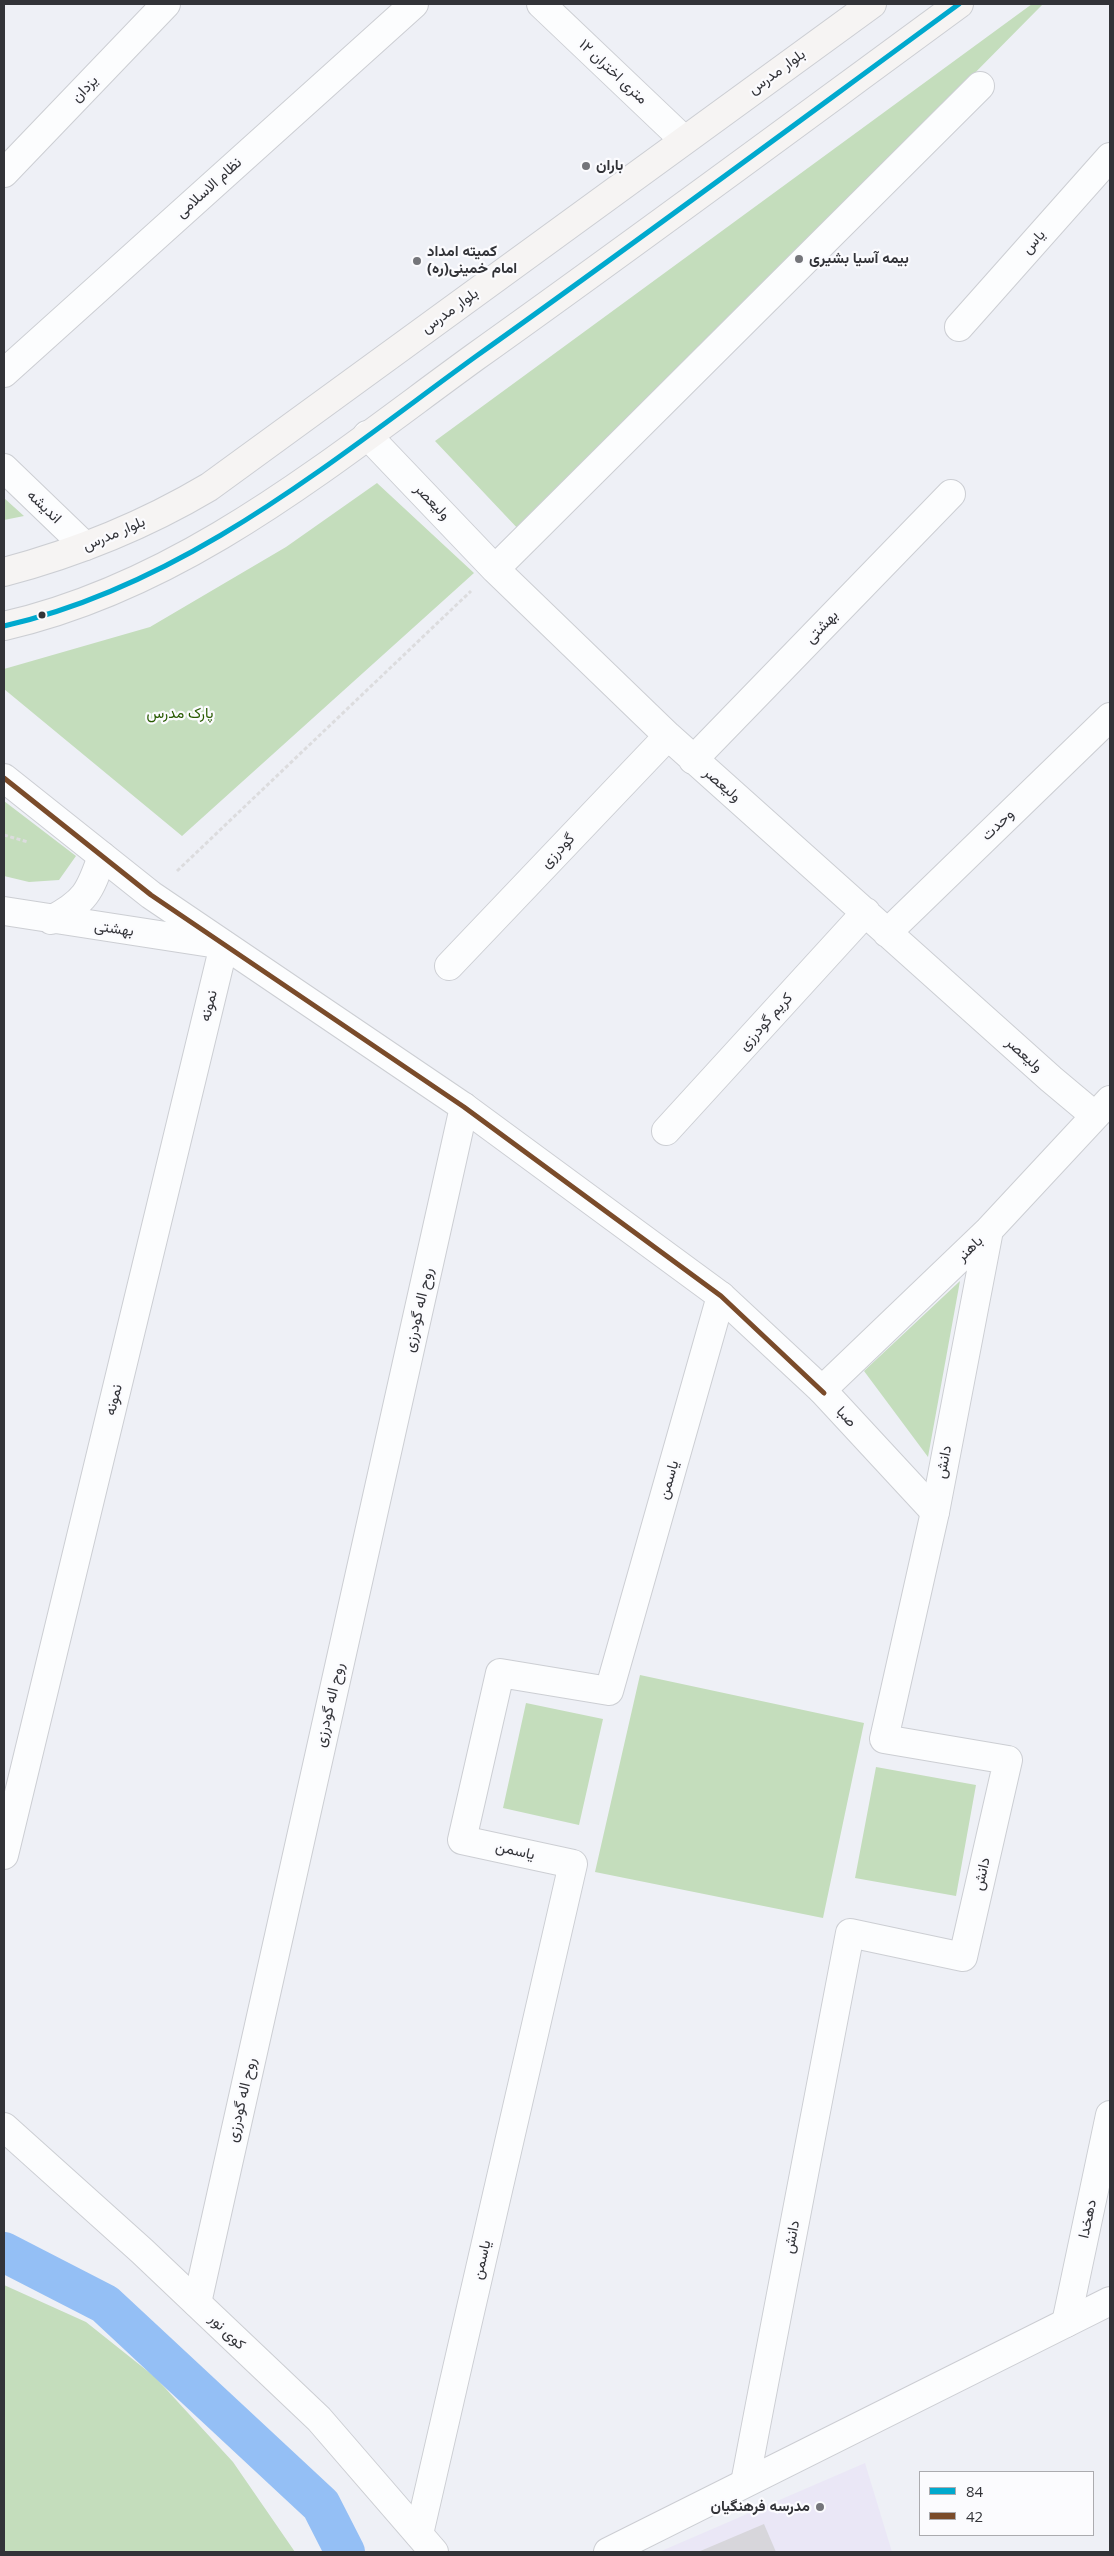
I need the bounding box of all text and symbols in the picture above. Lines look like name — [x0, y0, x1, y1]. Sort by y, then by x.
street label: ۱۲ متری اختران — [575, 36, 651, 108]
street label: بلوار مدرس — [745, 45, 809, 99]
street label: یزدان — [68, 72, 102, 106]
street label: نظام الاسلامی — [172, 154, 246, 222]
place label: باران — [596, 157, 623, 175]
marker: باران — [580, 160, 592, 172]
street label: یاس — [1019, 226, 1049, 258]
place label: کمیته امداد امام خمینی(ره) — [427, 243, 517, 278]
place label: بیمه آسیا بشیری — [809, 250, 909, 268]
marker: بیمه آسیا بشیری — [793, 253, 805, 265]
marker: کمیته امداد امام خمینی(ره) — [411, 255, 423, 267]
street label: بلوار مدرس — [418, 284, 482, 338]
street label: ولیعصر — [410, 480, 454, 524]
street label: اندیشه — [23, 486, 65, 528]
street label: بلوار مدرس — [80, 513, 148, 555]
street label: بهشتی — [802, 606, 842, 648]
unlabelled marker — [37, 610, 47, 620]
park label: پارک مدرس — [146, 705, 214, 723]
street label: ولیعصر — [700, 764, 744, 806]
street label: وحدت — [978, 805, 1018, 845]
street label: گودرزی — [537, 830, 579, 872]
street label: بهشتی — [93, 917, 135, 941]
street label: نمونه — [196, 988, 222, 1024]
street label: کریم گودرزی — [735, 989, 797, 1055]
street label: ولیعصر — [1002, 1034, 1046, 1076]
street label: باهنر — [953, 1232, 987, 1266]
street label: روح اله گودرزی — [401, 1266, 437, 1354]
street label: نمونه — [101, 1382, 127, 1418]
street label: صبا — [832, 1403, 860, 1431]
street label: دانش — [932, 1444, 956, 1480]
street label: یاسمن — [655, 1458, 683, 1502]
street label: روح اله گودرزی — [312, 1661, 348, 1749]
street label: یاسمن — [494, 1838, 536, 1864]
street label: دانش — [969, 1856, 995, 1892]
street label: روح اله گودرزی — [224, 2056, 260, 2144]
street label: دهخدا — [1075, 2198, 1101, 2240]
street label: دانش — [780, 2219, 804, 2255]
street label: یاسمن — [469, 2239, 495, 2281]
street label: کوی نور — [205, 2310, 249, 2354]
legend — [919, 2471, 1094, 2536]
text: 84 — [966, 2481, 983, 2501]
place label: مدرسه فرهنگیان — [711, 2498, 810, 2516]
marker: مدرسه فرهنگیان — [814, 2501, 826, 2513]
text: 42 — [966, 2506, 983, 2526]

